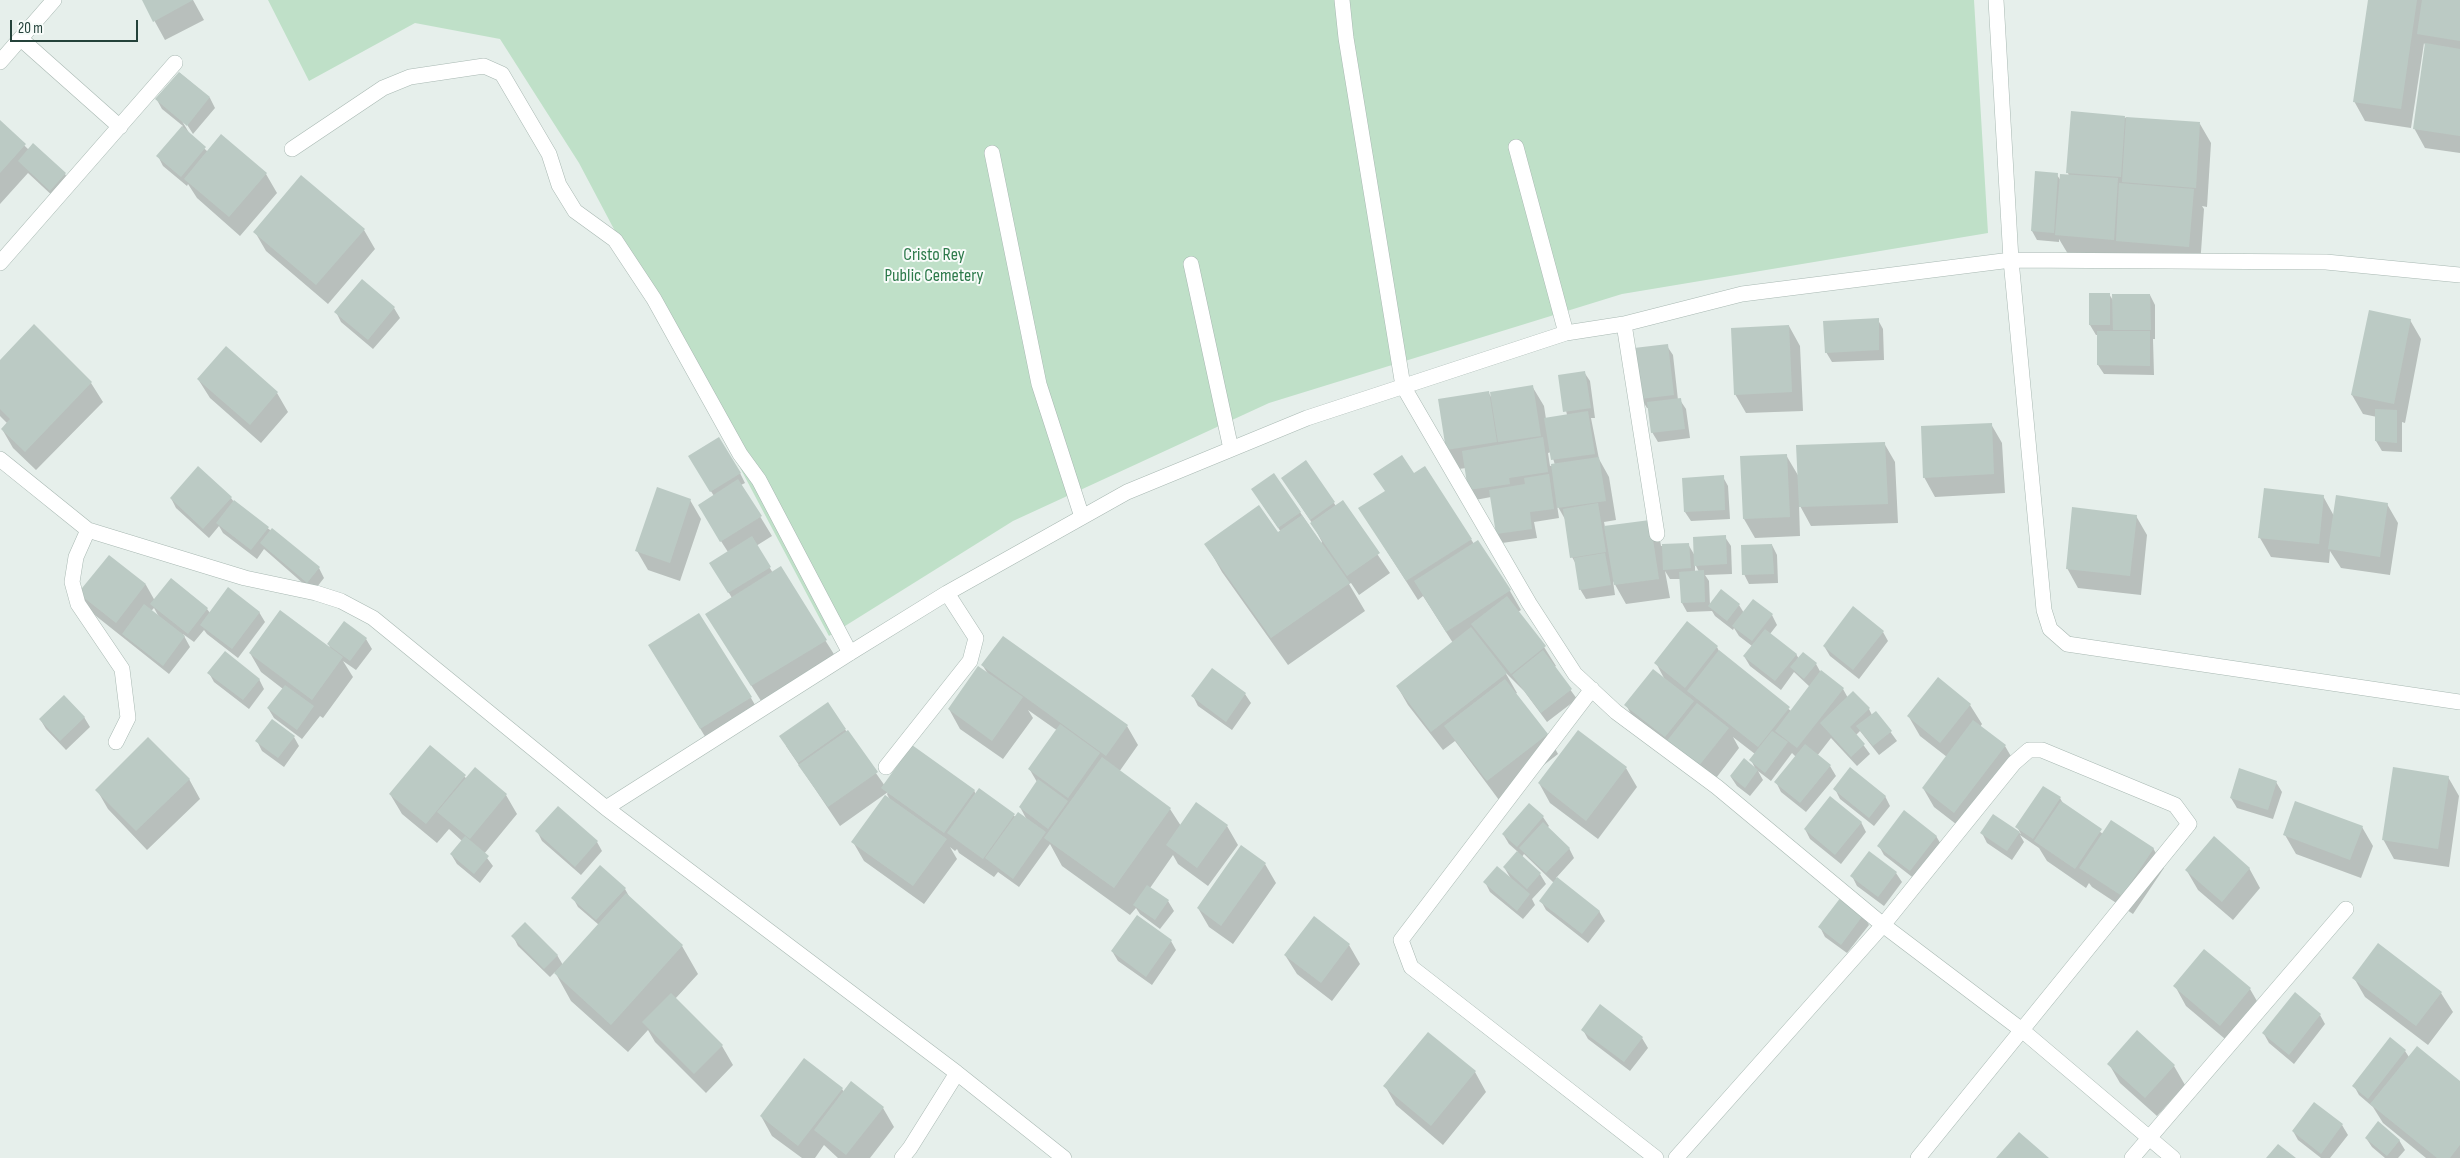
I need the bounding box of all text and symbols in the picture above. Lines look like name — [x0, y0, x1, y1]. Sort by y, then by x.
scale bar — [12, 10, 140, 42]
text: 20 m — [18, 19, 43, 38]
park label: Cristo Rey Public Cemetery — [884, 244, 984, 286]

